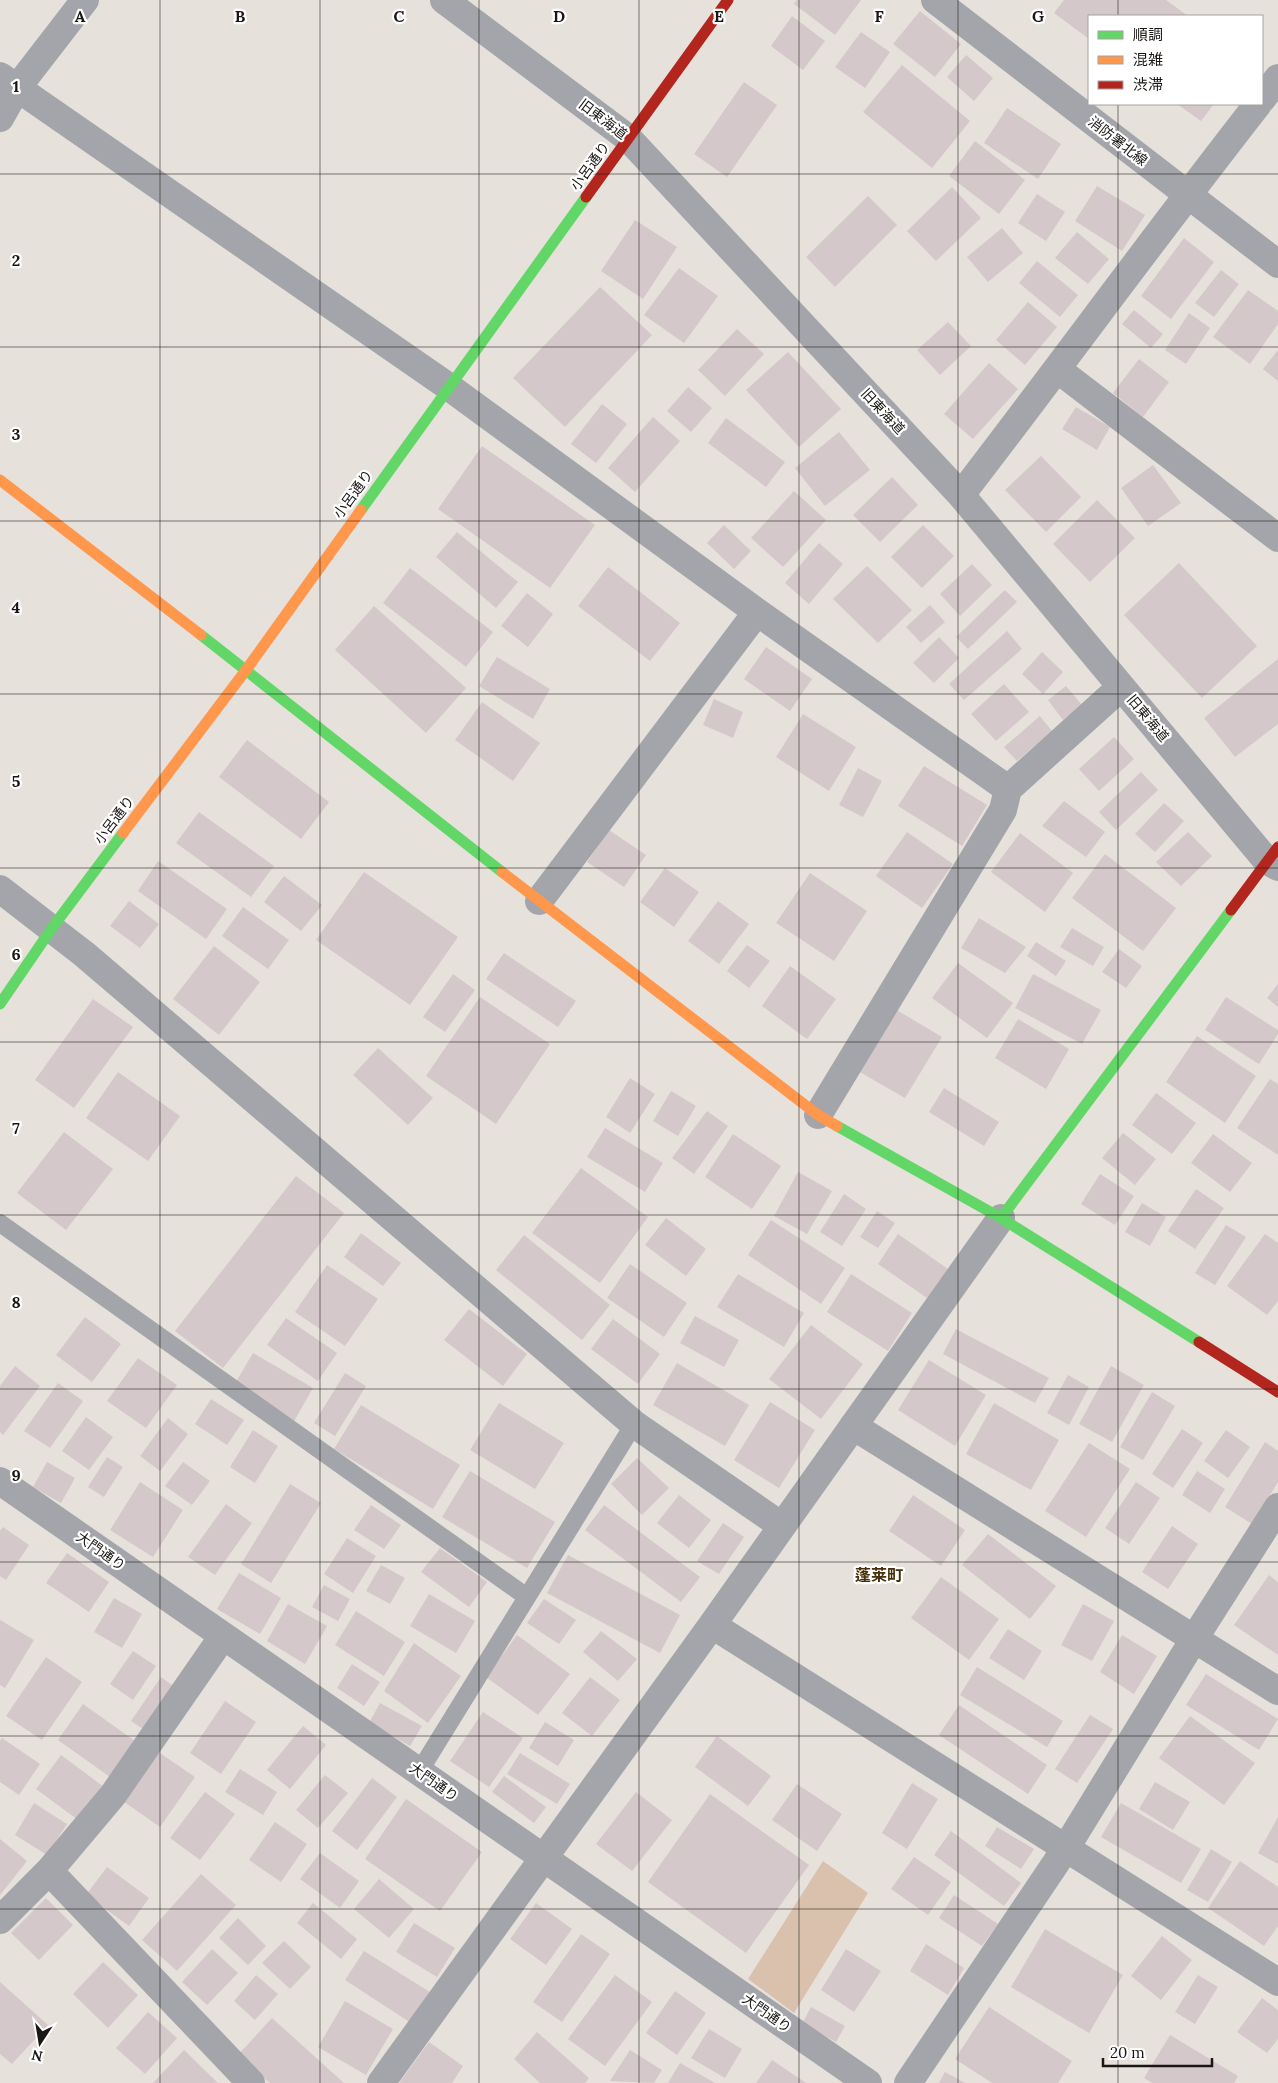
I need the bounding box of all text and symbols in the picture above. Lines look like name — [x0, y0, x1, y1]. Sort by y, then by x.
text: A — [75, 6, 86, 26]
text: B — [235, 6, 246, 26]
text: C — [393, 6, 405, 26]
text: D — [553, 6, 565, 26]
text: E — [714, 6, 724, 26]
text: F — [874, 6, 884, 26]
text: G — [1032, 6, 1044, 26]
legend — [1088, 15, 1263, 105]
text: 順調 — [1133, 25, 1163, 44]
text: 混雑 — [1133, 50, 1163, 69]
text: 渋滞 — [1133, 75, 1163, 94]
text: 1 — [13, 76, 19, 96]
street label: 旧東海道 — [575, 95, 631, 143]
street label: 消防署北線 — [1085, 112, 1151, 170]
street label: 小呂通り — [566, 138, 614, 194]
text: 2 — [12, 250, 20, 270]
street label: 旧東海道 — [857, 384, 909, 438]
text: 3 — [12, 424, 21, 444]
street label: 小呂通り — [329, 466, 377, 522]
text: 4 — [12, 597, 21, 617]
street label: 旧東海道 — [1123, 691, 1173, 745]
text: 5 — [12, 771, 21, 791]
street label: 小呂通り — [90, 792, 138, 848]
text: 6 — [11, 944, 21, 964]
text: 7 — [12, 1118, 20, 1138]
text: 8 — [11, 1292, 21, 1312]
text: 9 — [11, 1465, 21, 1485]
street label: 大門通り — [73, 1528, 129, 1574]
district label: 蓬莱町 — [855, 1565, 903, 1585]
street label: 大門通り — [406, 1759, 462, 1805]
street label: 大門通り — [739, 1990, 795, 2036]
north arrow — [15, 2018, 65, 2068]
scale bar — [1103, 2036, 1212, 2068]
text: 20 m — [1110, 2043, 1145, 2062]
text: N — [30, 2046, 44, 2066]

